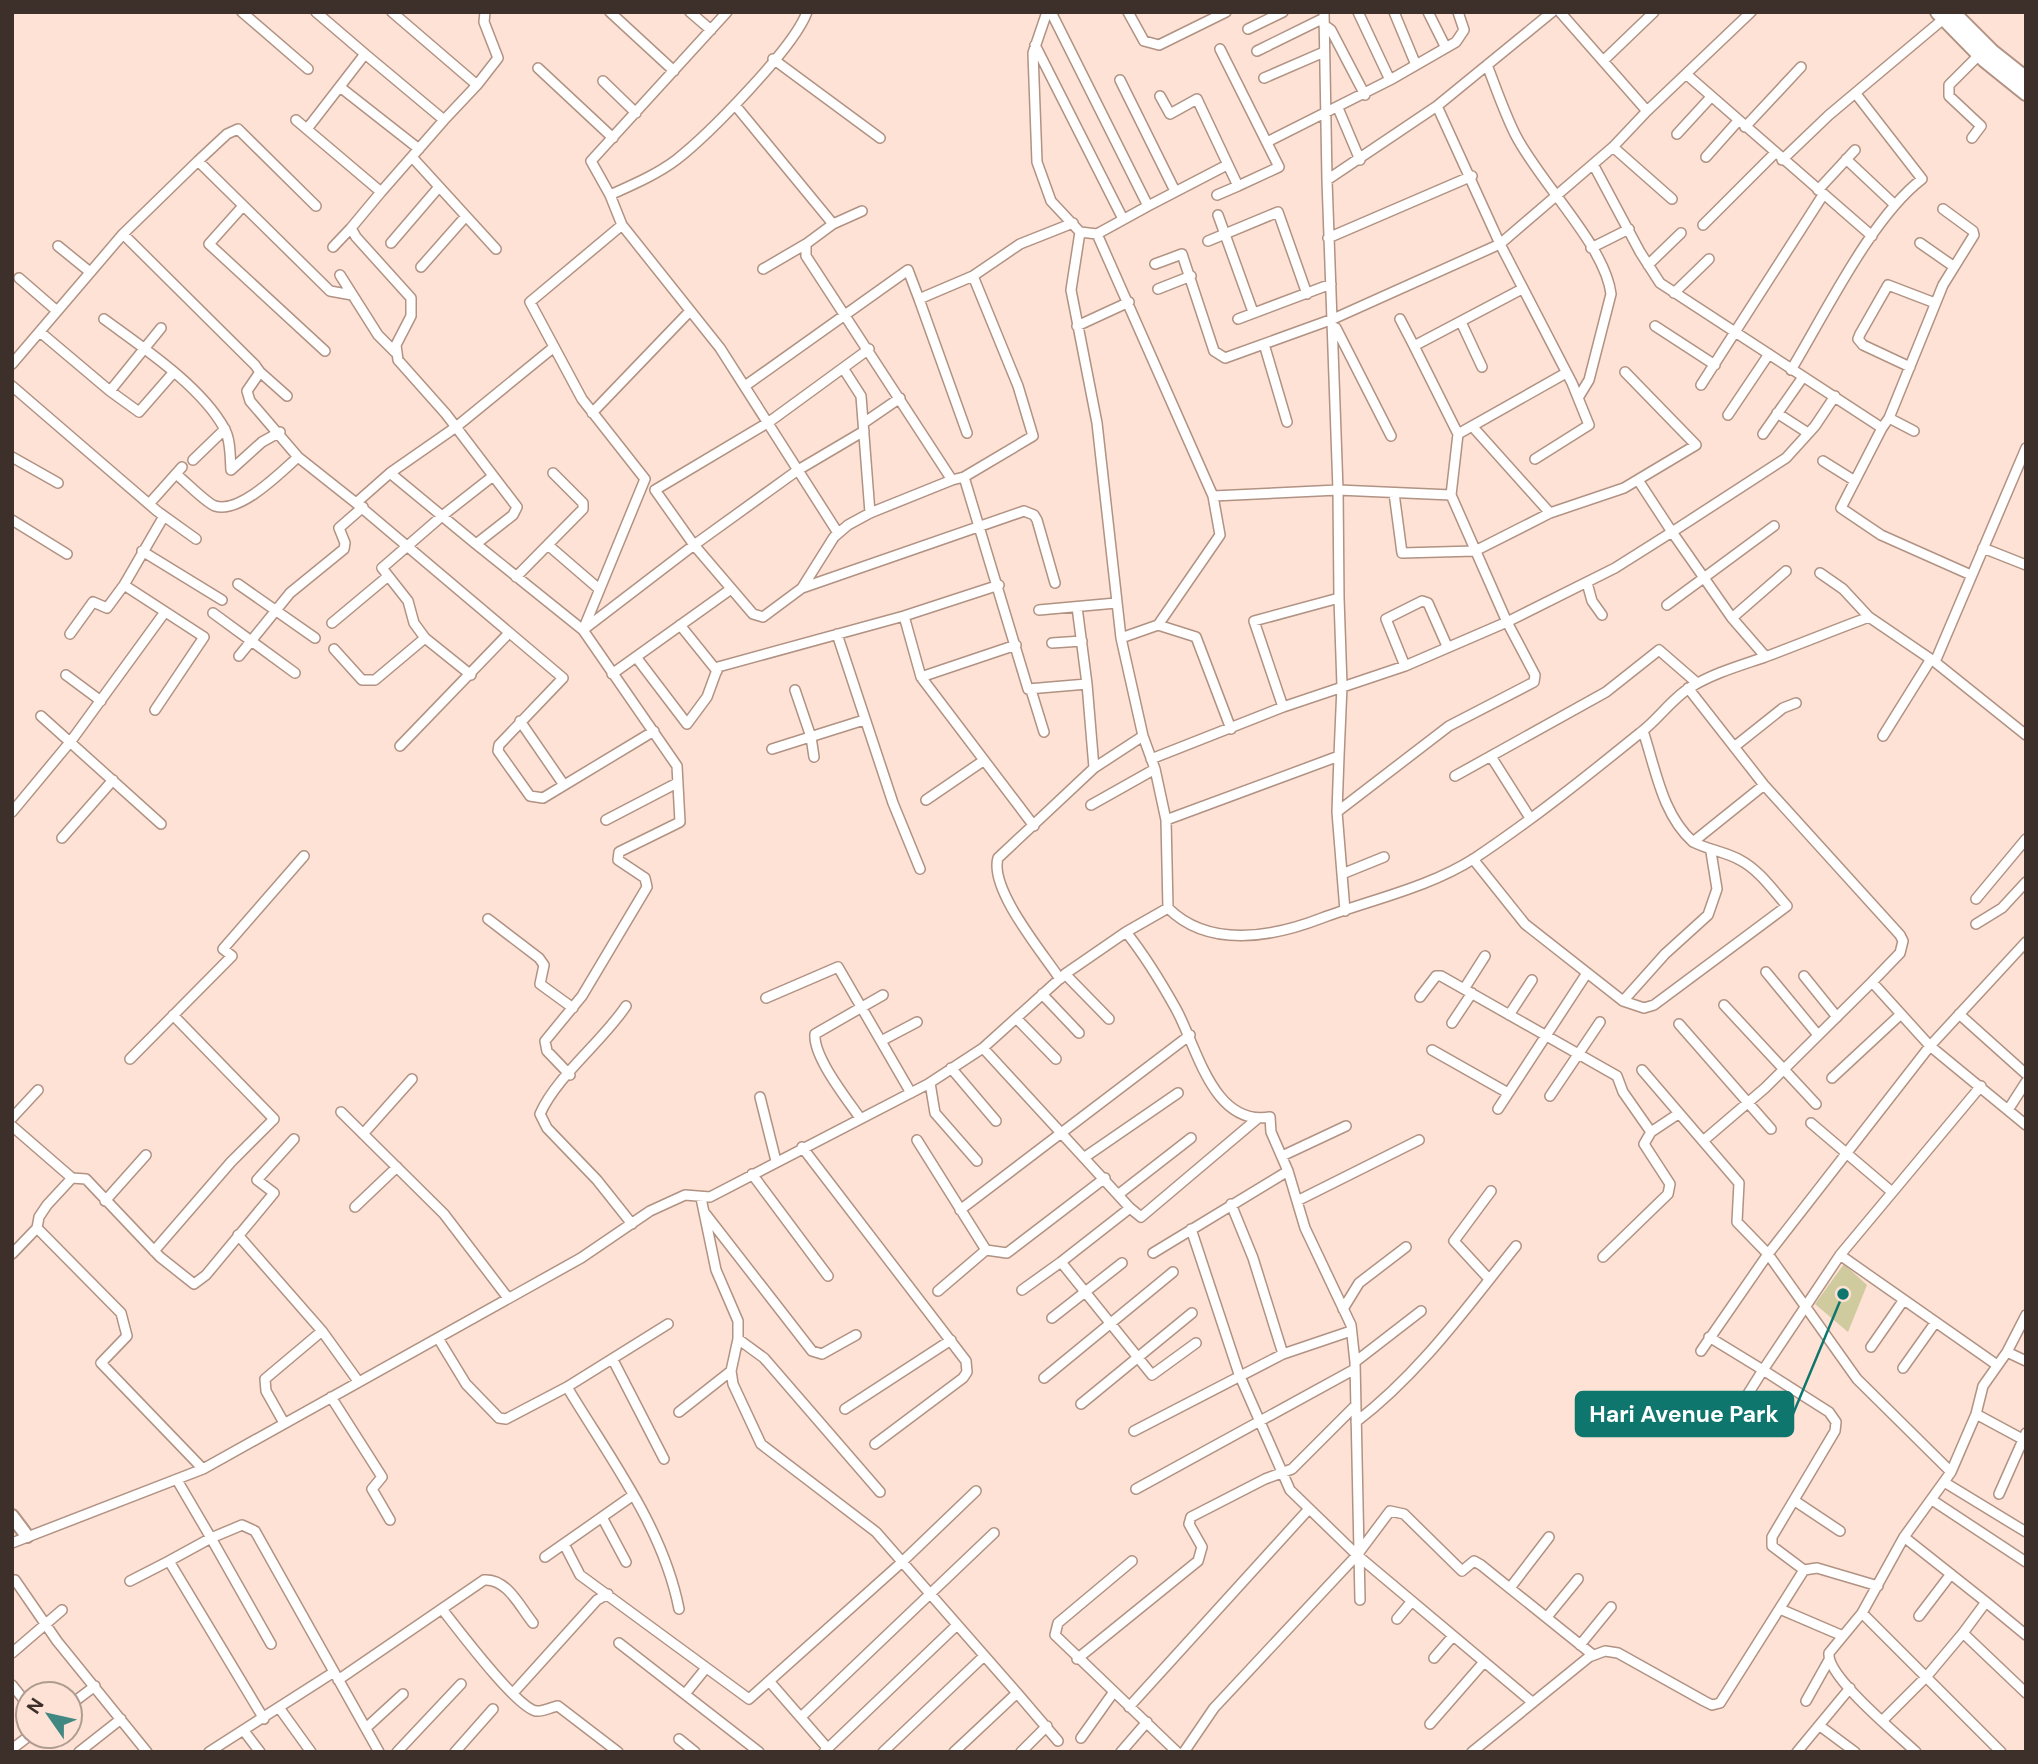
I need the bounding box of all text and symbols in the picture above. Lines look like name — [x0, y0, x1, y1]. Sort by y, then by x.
callout: Hari Avenue Park — [1576, 1392, 1793, 1436]
text: Hari Avenue Park — [1589, 1399, 1779, 1429]
north arrow — [14, 1680, 84, 1750]
text: N — [21, 1693, 50, 1719]

